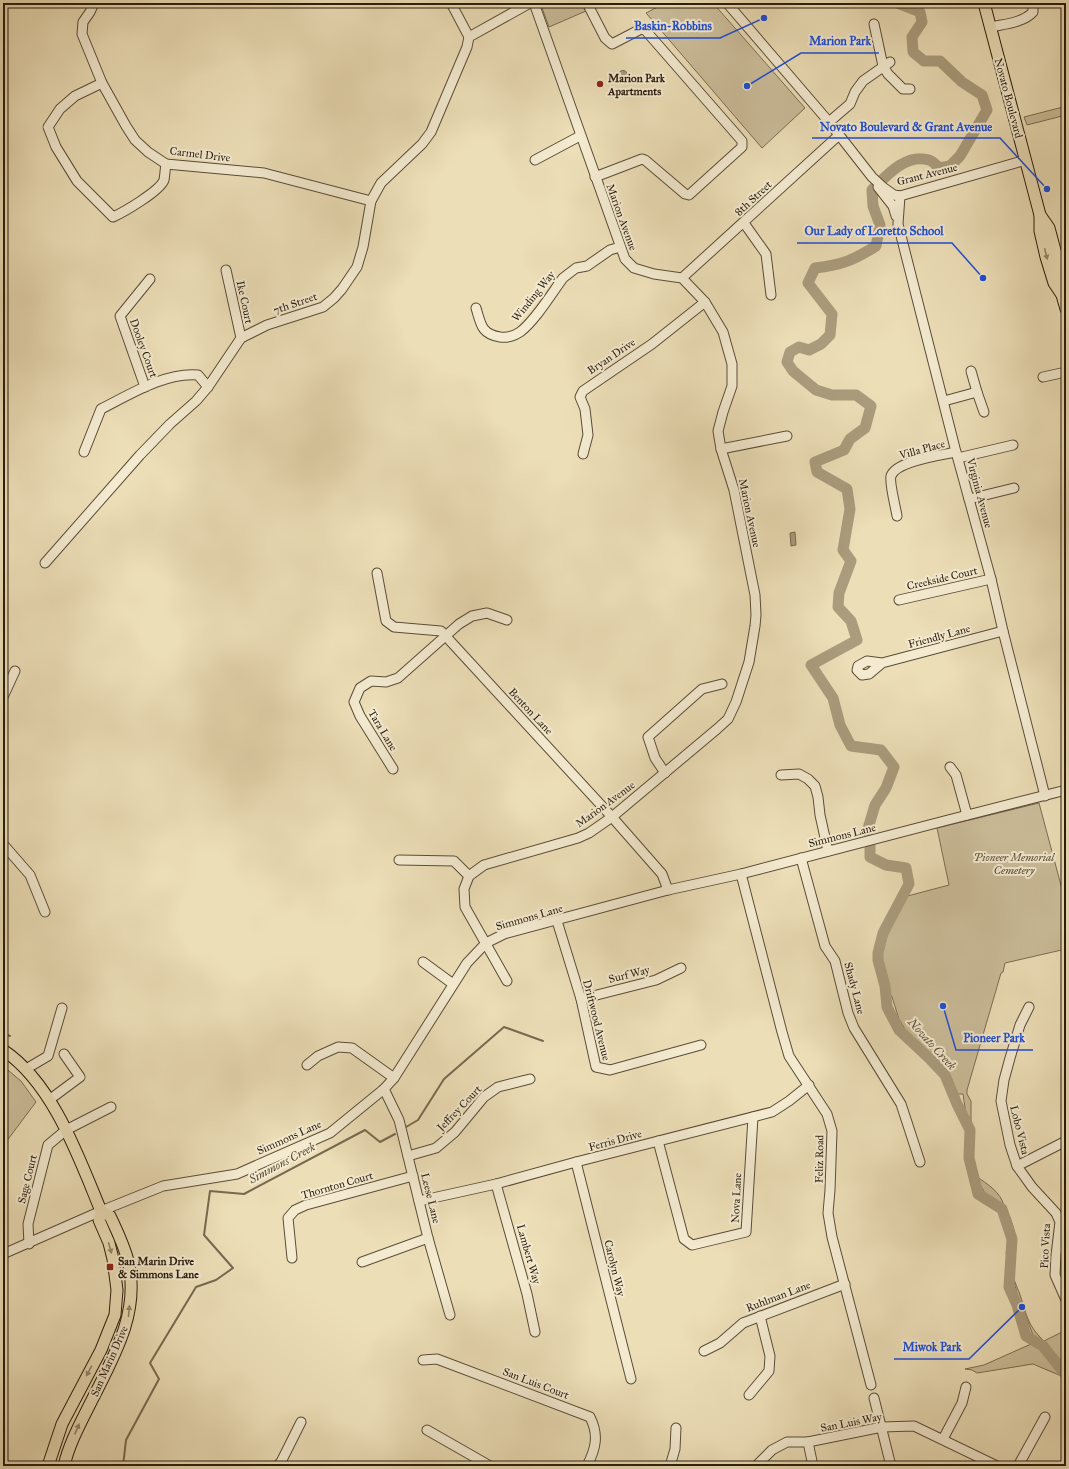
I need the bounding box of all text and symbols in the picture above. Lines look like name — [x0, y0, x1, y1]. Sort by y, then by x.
callout: Baskin-Robbins — [626, 14, 720, 38]
text: Baskin-Robbins — [634, 19, 713, 33]
callout: Marion Park — [801, 29, 879, 53]
text: Marion Park — [809, 34, 871, 48]
street label: Novato Boulevard — [992, 57, 1026, 140]
place label: Marion Park Apartments — [607, 72, 666, 99]
marker: Marion Park Apartments — [595, 79, 605, 89]
callout: Novato Boulevard & Grant Avenue — [812, 114, 1000, 138]
text: Novato Boulevard & Grant Avenue — [820, 120, 992, 134]
street label: Carmel Drive — [169, 144, 231, 165]
street label: Grant Avenue — [895, 161, 959, 188]
street label: 8th Street — [732, 178, 775, 219]
street label: Marion Avenue — [603, 182, 640, 253]
callout: Our Lady of Loretto School — [797, 219, 952, 243]
text: Our Lady of Loretto School — [804, 224, 944, 239]
one-way arrow — [1043, 247, 1049, 260]
street label: Winding Way — [509, 268, 558, 324]
street label: Ike Court — [234, 279, 255, 325]
street label: 7th Street — [271, 290, 319, 317]
street label: Dooley Court — [127, 317, 160, 380]
street label: Bryan Drive — [585, 335, 638, 377]
street label: Villa Place — [897, 437, 947, 462]
street label: Virginia Avenue — [964, 456, 995, 530]
street label: Marion Avenue — [736, 477, 763, 549]
street label: Creekside Court — [905, 564, 979, 593]
street label: Friendly Lane — [907, 622, 972, 651]
street label: Benton Lane — [506, 685, 556, 738]
street label: Tara Lane — [365, 707, 400, 754]
street label: Marion Avenue — [573, 778, 638, 830]
street label: Simmons Lane — [807, 821, 878, 850]
park label: Pioneer Memorial Cemetery — [974, 851, 1055, 877]
street label: Simmons Lane — [494, 902, 565, 933]
street label: Shady Lane — [841, 961, 868, 1016]
street label: Surf Way — [607, 963, 652, 986]
street label: Driftwood Avenue — [580, 978, 613, 1062]
water label: Novato Creek — [904, 1014, 959, 1073]
callout: Pioneer Park — [956, 1026, 1033, 1050]
text: Pioneer Park — [963, 1031, 1025, 1045]
street label: Jeffrey Court — [434, 1083, 485, 1135]
street label: Lobo Vista — [1007, 1104, 1032, 1156]
street label: Simmons Lane — [255, 1117, 324, 1157]
street label: Ferris Drive — [587, 1127, 644, 1154]
street label: Feliz Road — [813, 1134, 826, 1183]
water label: Simmons Creek — [245, 1139, 318, 1187]
street label: Sage Court — [15, 1153, 40, 1205]
street label: Thornton Court — [300, 1169, 375, 1202]
street label: Leese Lane — [418, 1172, 443, 1225]
street label: Nova Lane — [729, 1172, 744, 1223]
street label: Lambert Way — [514, 1223, 544, 1286]
street label: Pico Vista — [1038, 1223, 1053, 1269]
street label: Carolyn Way — [601, 1239, 628, 1298]
one-way arrow — [107, 1242, 113, 1254]
place label: San Marin Drive & Simmons Lane — [118, 1255, 199, 1281]
marker: San Marin Drive & Simmons Lane — [105, 1262, 115, 1272]
street label: Ruhlman Lane — [744, 1278, 813, 1315]
one-way arrow — [125, 1305, 132, 1317]
street label: San Marin Drive — [88, 1323, 131, 1399]
callout: Miwok Park — [894, 1335, 969, 1359]
text: Miwok Park — [902, 1340, 962, 1354]
street label: San Luis Court — [501, 1365, 571, 1402]
one-way arrow — [86, 1366, 93, 1377]
street label: San Luis Way — [819, 1410, 884, 1435]
one-way arrow — [74, 1424, 80, 1435]

